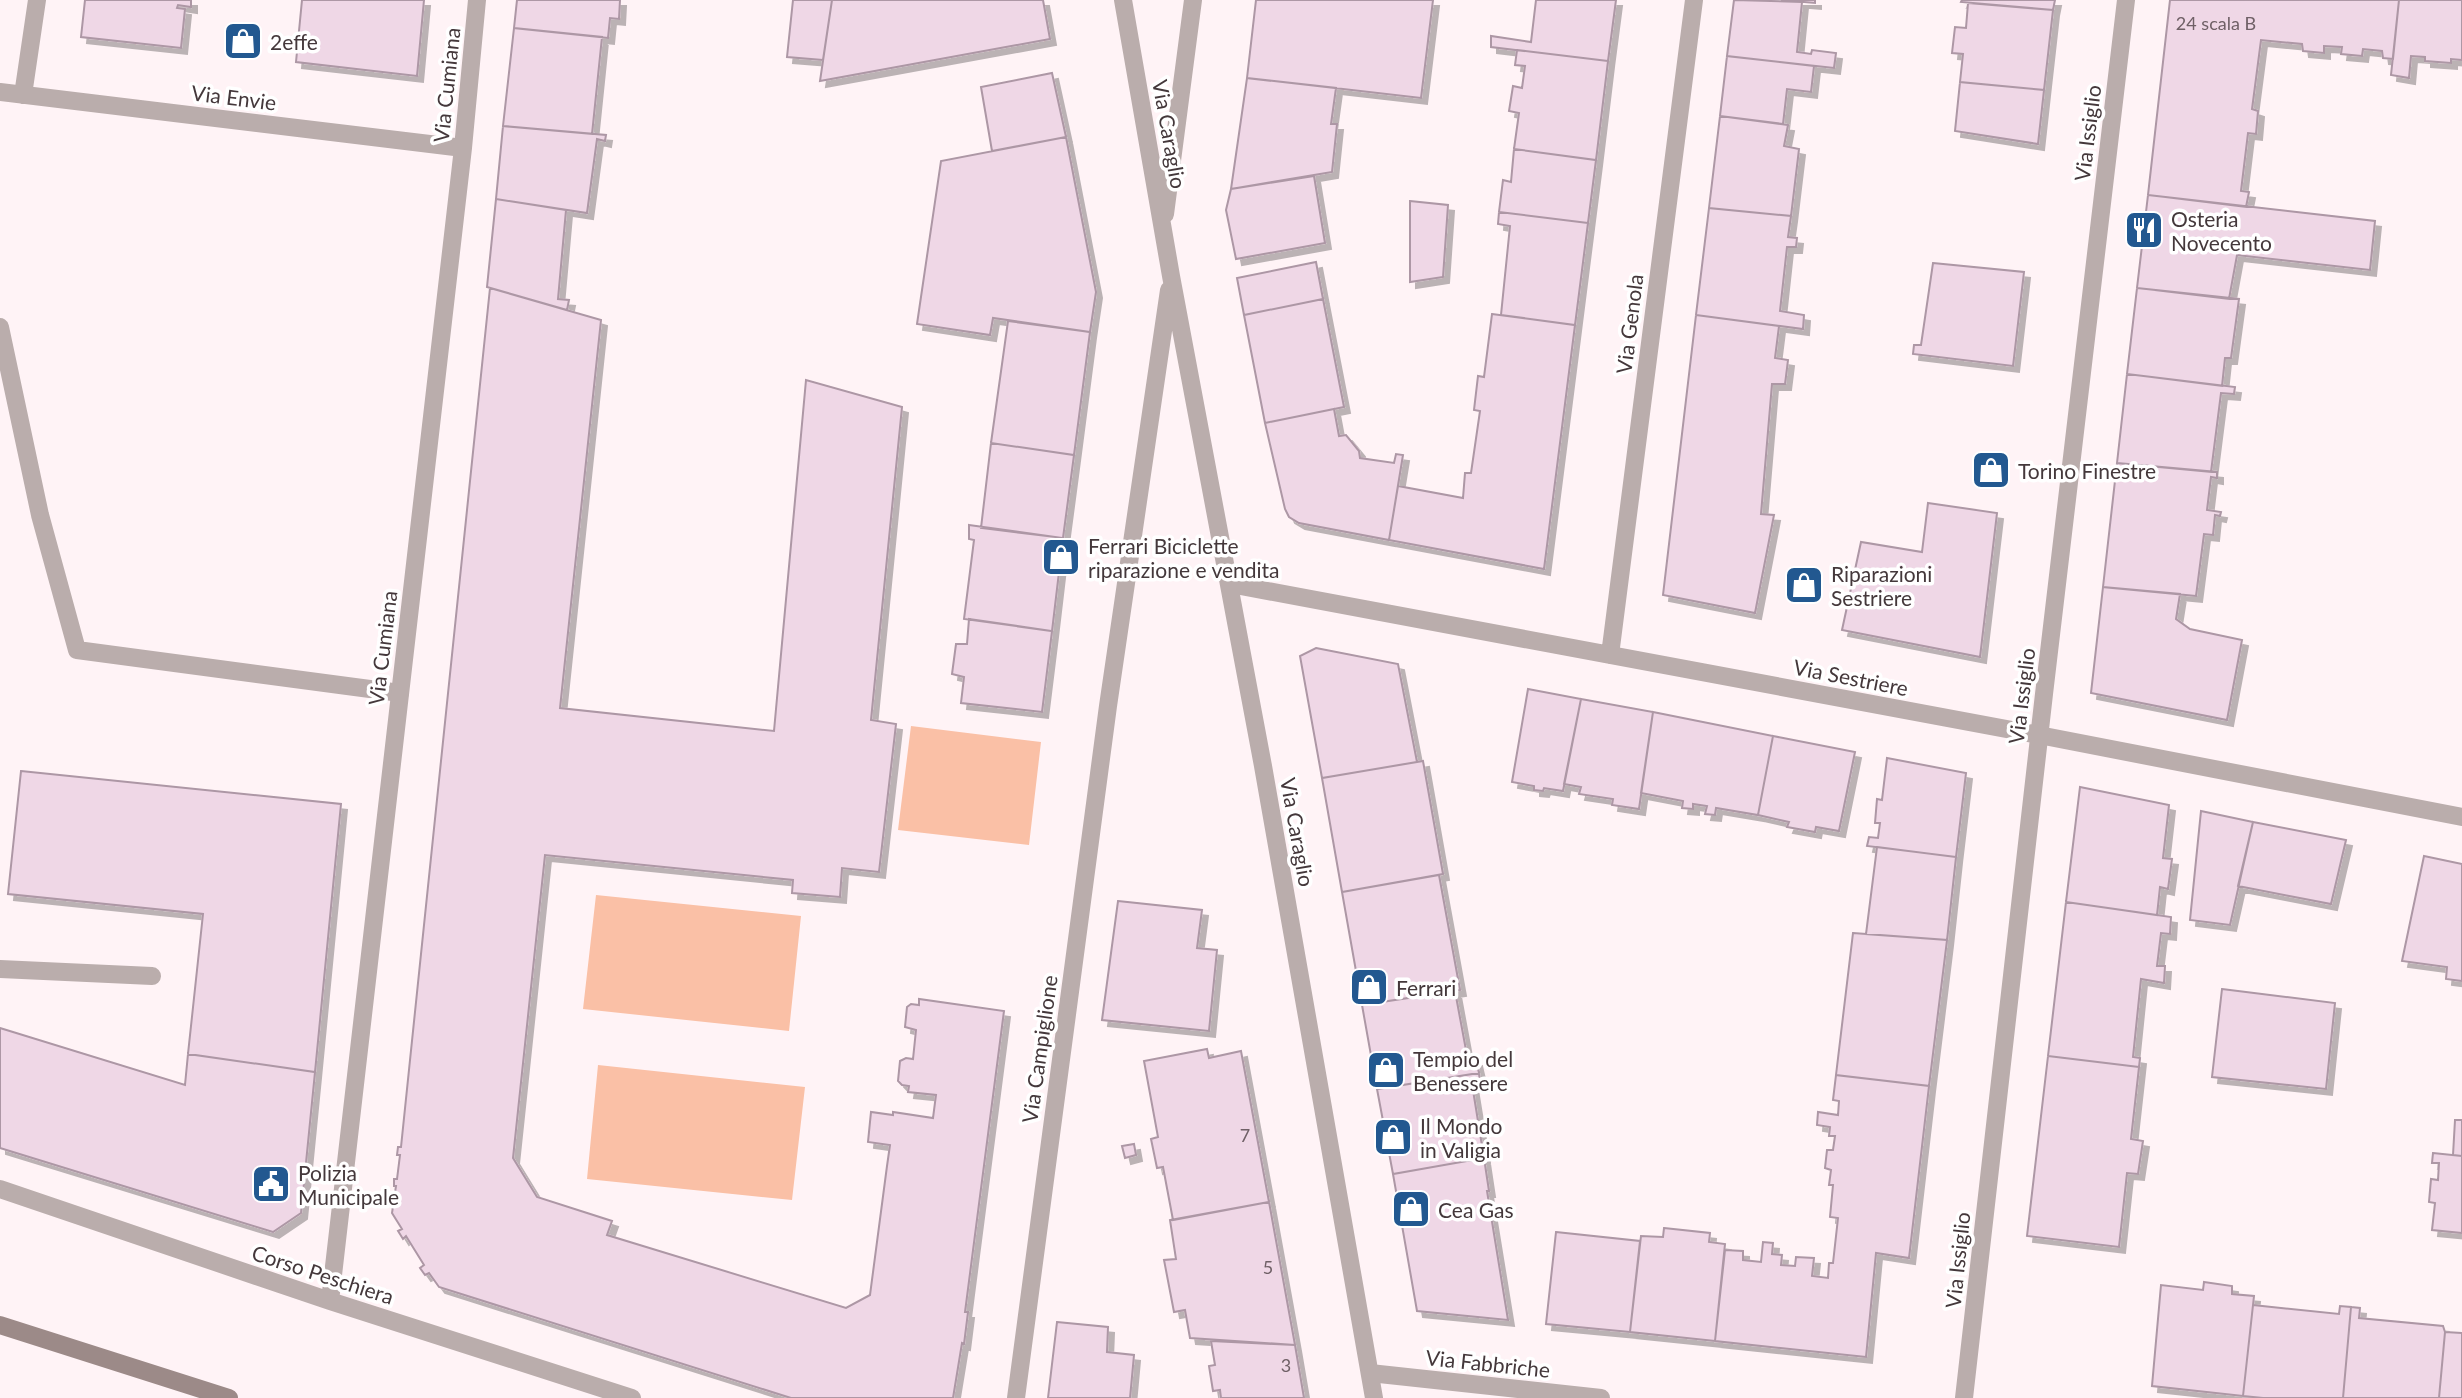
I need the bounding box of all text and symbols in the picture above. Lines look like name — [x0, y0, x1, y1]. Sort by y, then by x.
house number: 24 scala B — [2176, 12, 2256, 34]
shop icon: 2effe — [222, 20, 264, 62]
street label: Via Cumiana — [428, 26, 464, 144]
place label: 2effe — [270, 29, 318, 54]
street label: Via Caraglio — [1148, 78, 1192, 191]
street label: Via Envie — [190, 79, 278, 115]
street label: Via Issiglio — [2069, 83, 2105, 183]
place label: Osteria Novecento — [2171, 206, 2272, 255]
restaurant icon: Osteria Novecento — [2123, 209, 2165, 251]
street label: Via Genola — [1610, 273, 1648, 375]
shop icon: Torino Finestre — [1970, 449, 2012, 491]
place label: Torino Finestre — [2018, 458, 2156, 483]
place label: Ferrari Biciclette riparazione e vendita — [1088, 533, 1280, 582]
shop icon: Ferrari Biciclette riparazione e vendita — [1040, 536, 1082, 578]
place label: Riparazioni Sestriere — [1831, 561, 1932, 610]
shop icon: Riparazioni Sestriere — [1783, 564, 1825, 606]
street label: Via Cumiana — [363, 589, 401, 707]
street label: Via Issiglio — [2003, 646, 2039, 746]
street label: Via Sestriere — [1792, 654, 1910, 700]
street label: Via Caraglio — [1276, 776, 1320, 889]
shop icon: Ferrari — [1348, 966, 1390, 1008]
street label: Via Campiglione — [1016, 973, 1062, 1125]
place label: Ferrari — [1396, 975, 1456, 1000]
place label: Tempio del Benessere — [1413, 1046, 1513, 1095]
shop icon: Tempio del Benessere — [1365, 1049, 1407, 1091]
place label: Il Mondo in Valigia — [1420, 1113, 1503, 1162]
shop icon: Il Mondo in Valigia — [1372, 1116, 1414, 1158]
house number: 7 — [1240, 1124, 1250, 1146]
place label: Polizia Municipale — [298, 1160, 399, 1209]
public building icon: Polizia Municipale — [250, 1163, 292, 1205]
shop icon: Cea Gas — [1390, 1188, 1432, 1230]
place label: Cea Gas — [1438, 1197, 1514, 1222]
street label: Via Issiglio — [1940, 1211, 1974, 1309]
street label: Corso Peschiera — [249, 1239, 397, 1309]
house number: 5 — [1263, 1256, 1273, 1278]
street label: Via Fabbriche — [1425, 1344, 1551, 1382]
house number: 3 — [1281, 1354, 1291, 1376]

